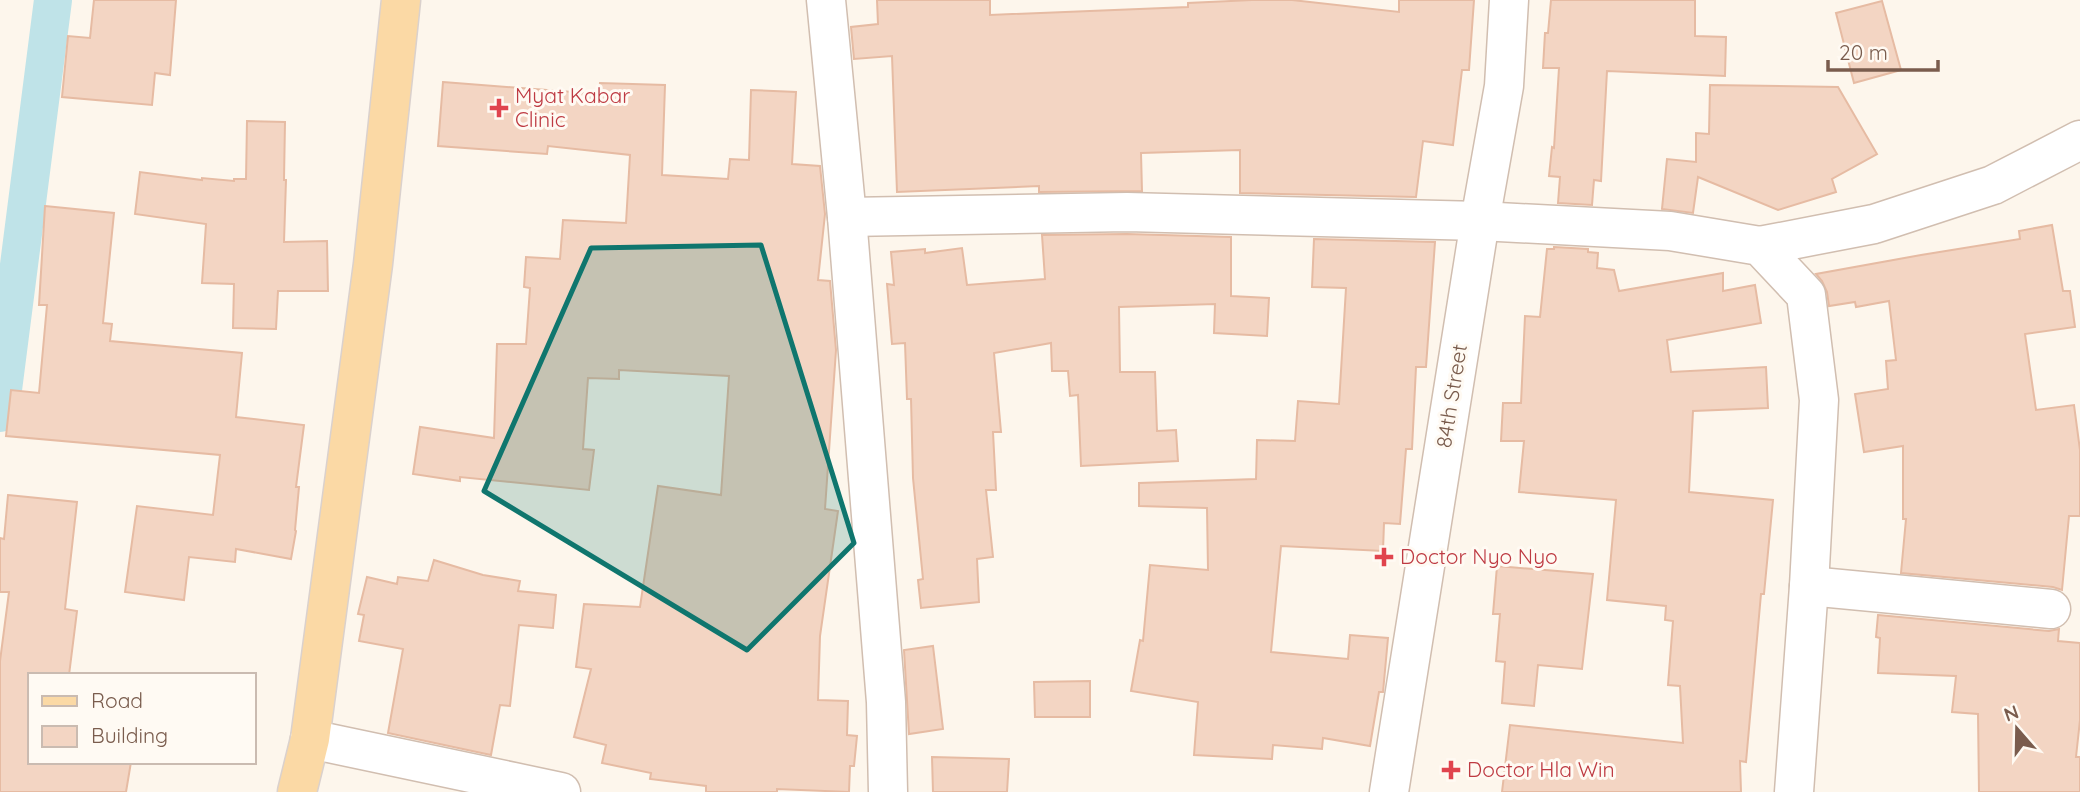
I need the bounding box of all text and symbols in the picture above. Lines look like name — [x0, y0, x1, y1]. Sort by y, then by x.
scale bar — [1828, 28, 1938, 72]
text: 20 m — [1839, 39, 1888, 65]
place label: Myat Kabar Clinic — [515, 82, 630, 132]
marker: Myat Kabar Clinic — [489, 98, 509, 118]
street label: 84th Street — [1430, 342, 1472, 450]
place label: Doctor Nyo Nyo — [1400, 543, 1558, 569]
marker: Doctor Nyo Nyo — [1374, 547, 1394, 567]
legend — [28, 673, 256, 764]
text: Road — [91, 687, 143, 713]
north arrow — [1982, 694, 2052, 764]
text: N — [2001, 699, 2022, 727]
text: Building — [91, 722, 168, 748]
place label: Doctor Hla Win — [1467, 756, 1615, 782]
marker: Doctor Hla Win — [1441, 760, 1461, 780]

